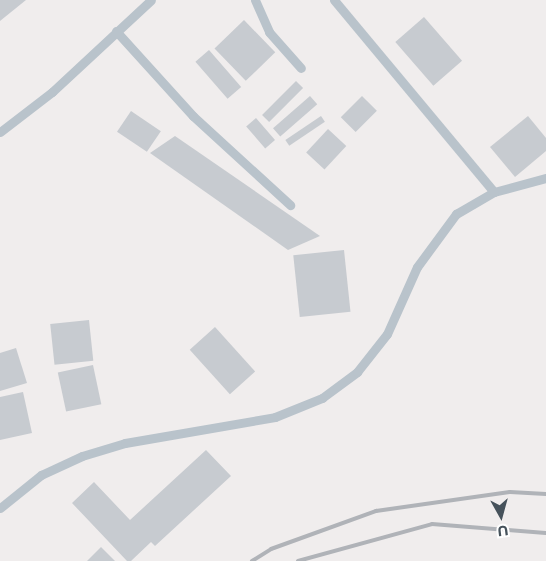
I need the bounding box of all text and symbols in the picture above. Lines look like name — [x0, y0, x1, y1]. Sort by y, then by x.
north arrow — [476, 491, 526, 541]
text: U — [496, 521, 509, 540]

